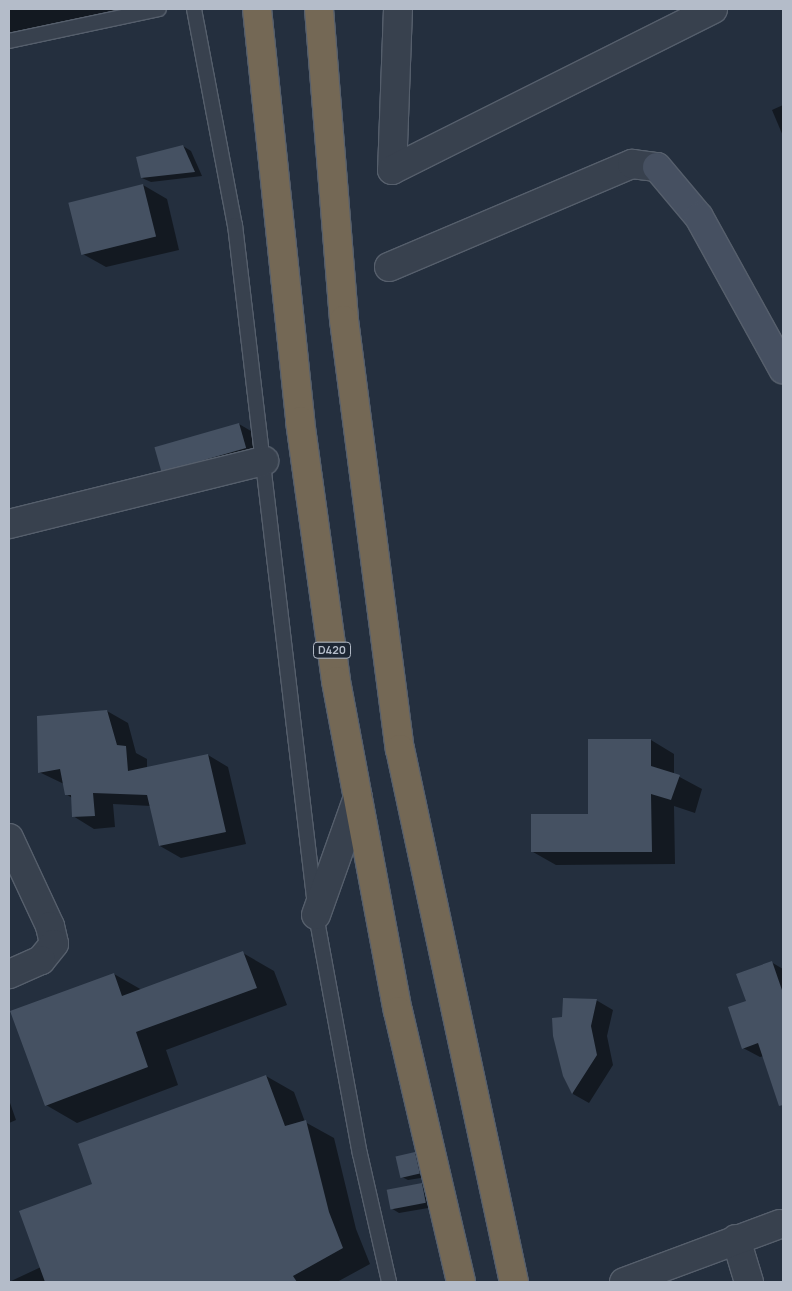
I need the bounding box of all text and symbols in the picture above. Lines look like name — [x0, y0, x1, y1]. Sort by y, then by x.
road number: D420 — [312, 642, 352, 658]

